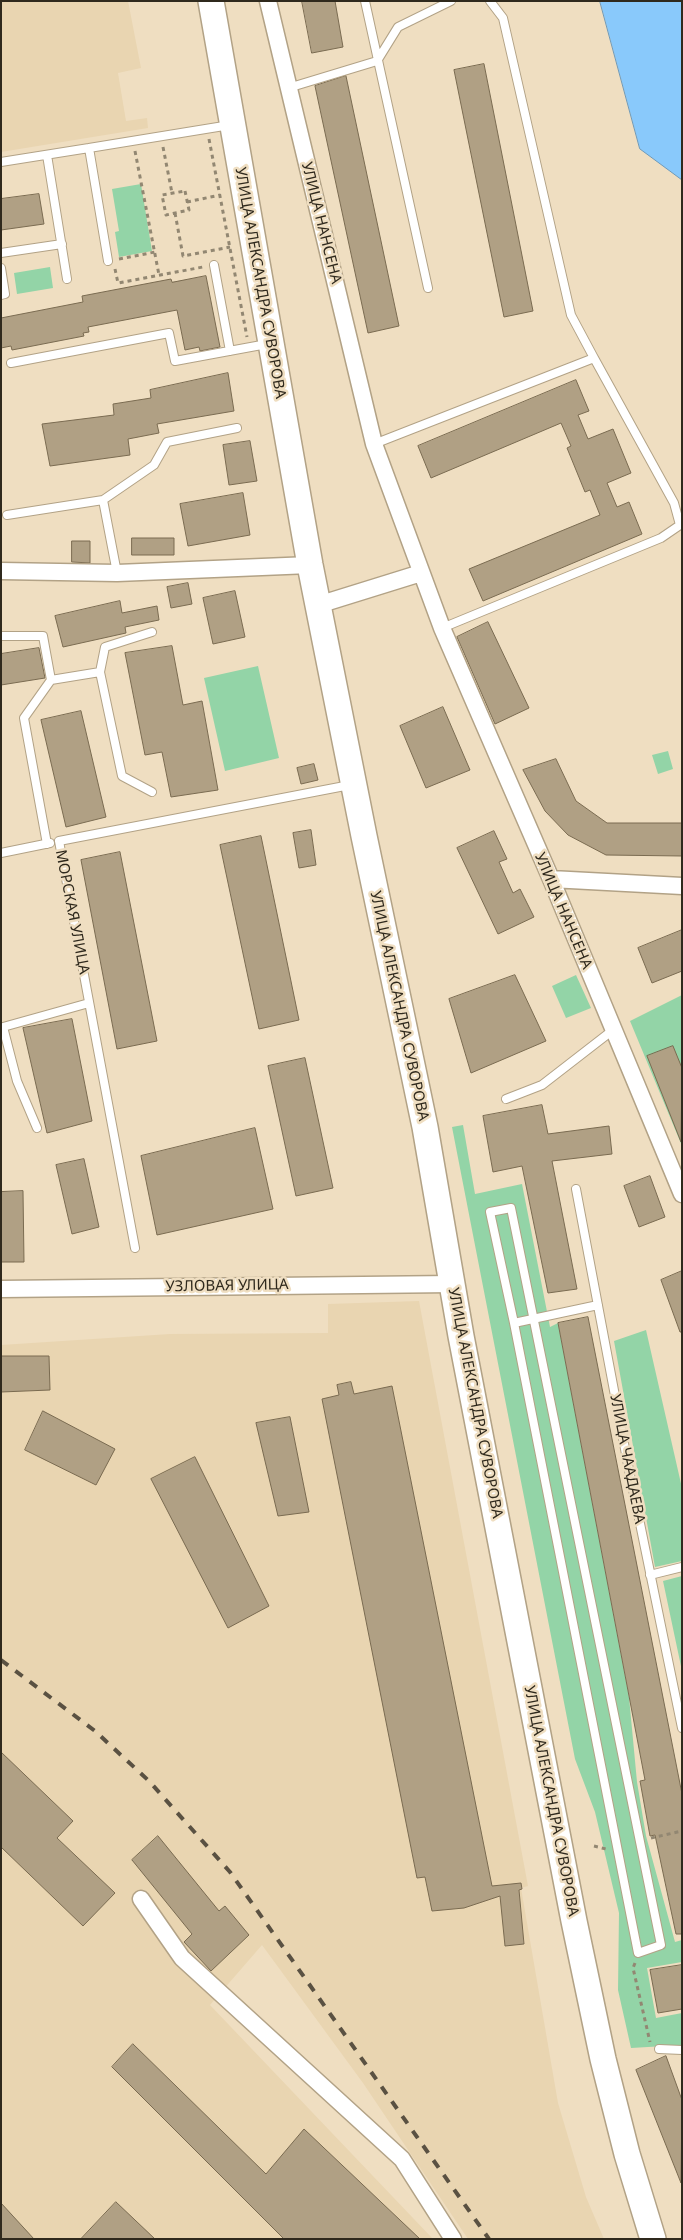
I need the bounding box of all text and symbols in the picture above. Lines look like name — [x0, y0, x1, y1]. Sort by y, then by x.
street label: УЛИЦА НАНСЕНА — [297, 160, 345, 286]
street label: УЛИЦА АЛЕКСАНДРА СУВОРОВА — [231, 166, 289, 400]
street label: МОРСКАЯ УЛИЦА — [51, 848, 93, 976]
street label: УЛИЦА НАНСЕНА — [530, 850, 596, 972]
street label: УЛИЦА АЛЕКСАНДРА СУВОРОВА — [366, 889, 432, 1123]
street label: УЗЛОВАЯ УЛИЦА — [165, 1276, 289, 1296]
street label: УЛИЦА АЛЕКСАНДРА СУВОРОВА — [444, 1286, 506, 1520]
street label: УЛИЦА ЧААДАЕВА — [606, 1393, 648, 1525]
street label: УЛИЦА АЛЕКСАНДРА СУВОРОВА — [520, 1684, 582, 1918]

